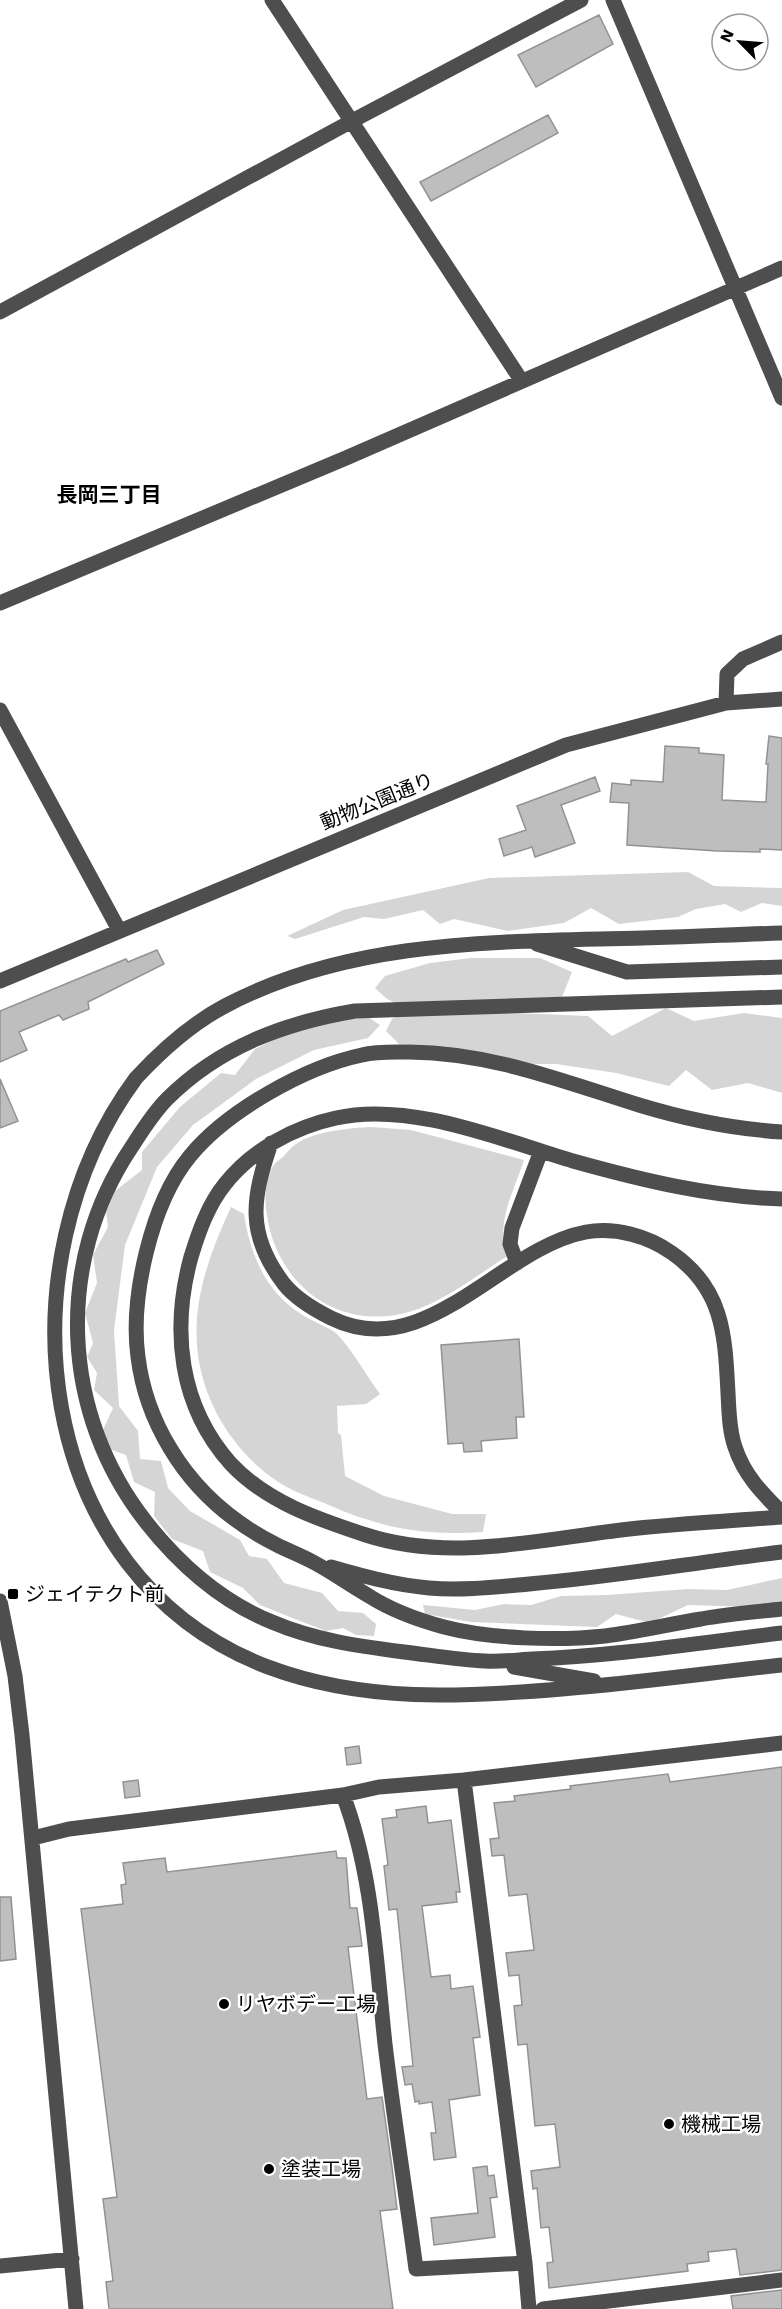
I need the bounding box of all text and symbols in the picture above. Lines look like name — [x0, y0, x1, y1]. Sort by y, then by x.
north arrow — [710, 12, 770, 72]
text: N — [716, 26, 738, 45]
district label: 長岡三丁目 — [57, 482, 162, 507]
street label: 動物公園通り — [317, 767, 437, 835]
place label: ジェイテクト前 — [25, 1582, 165, 1606]
marker: ジェイテクト前 — [6, 1587, 20, 1601]
place label: リヤボデー工場 — [236, 1992, 376, 2016]
marker: リヤボデー工場 — [217, 1997, 231, 2011]
place label: 機械工場 — [681, 2112, 761, 2136]
marker: 機械工場 — [662, 2117, 676, 2131]
place label: 塗装工場 — [281, 2157, 361, 2181]
marker: 塗装工場 — [262, 2162, 276, 2176]

